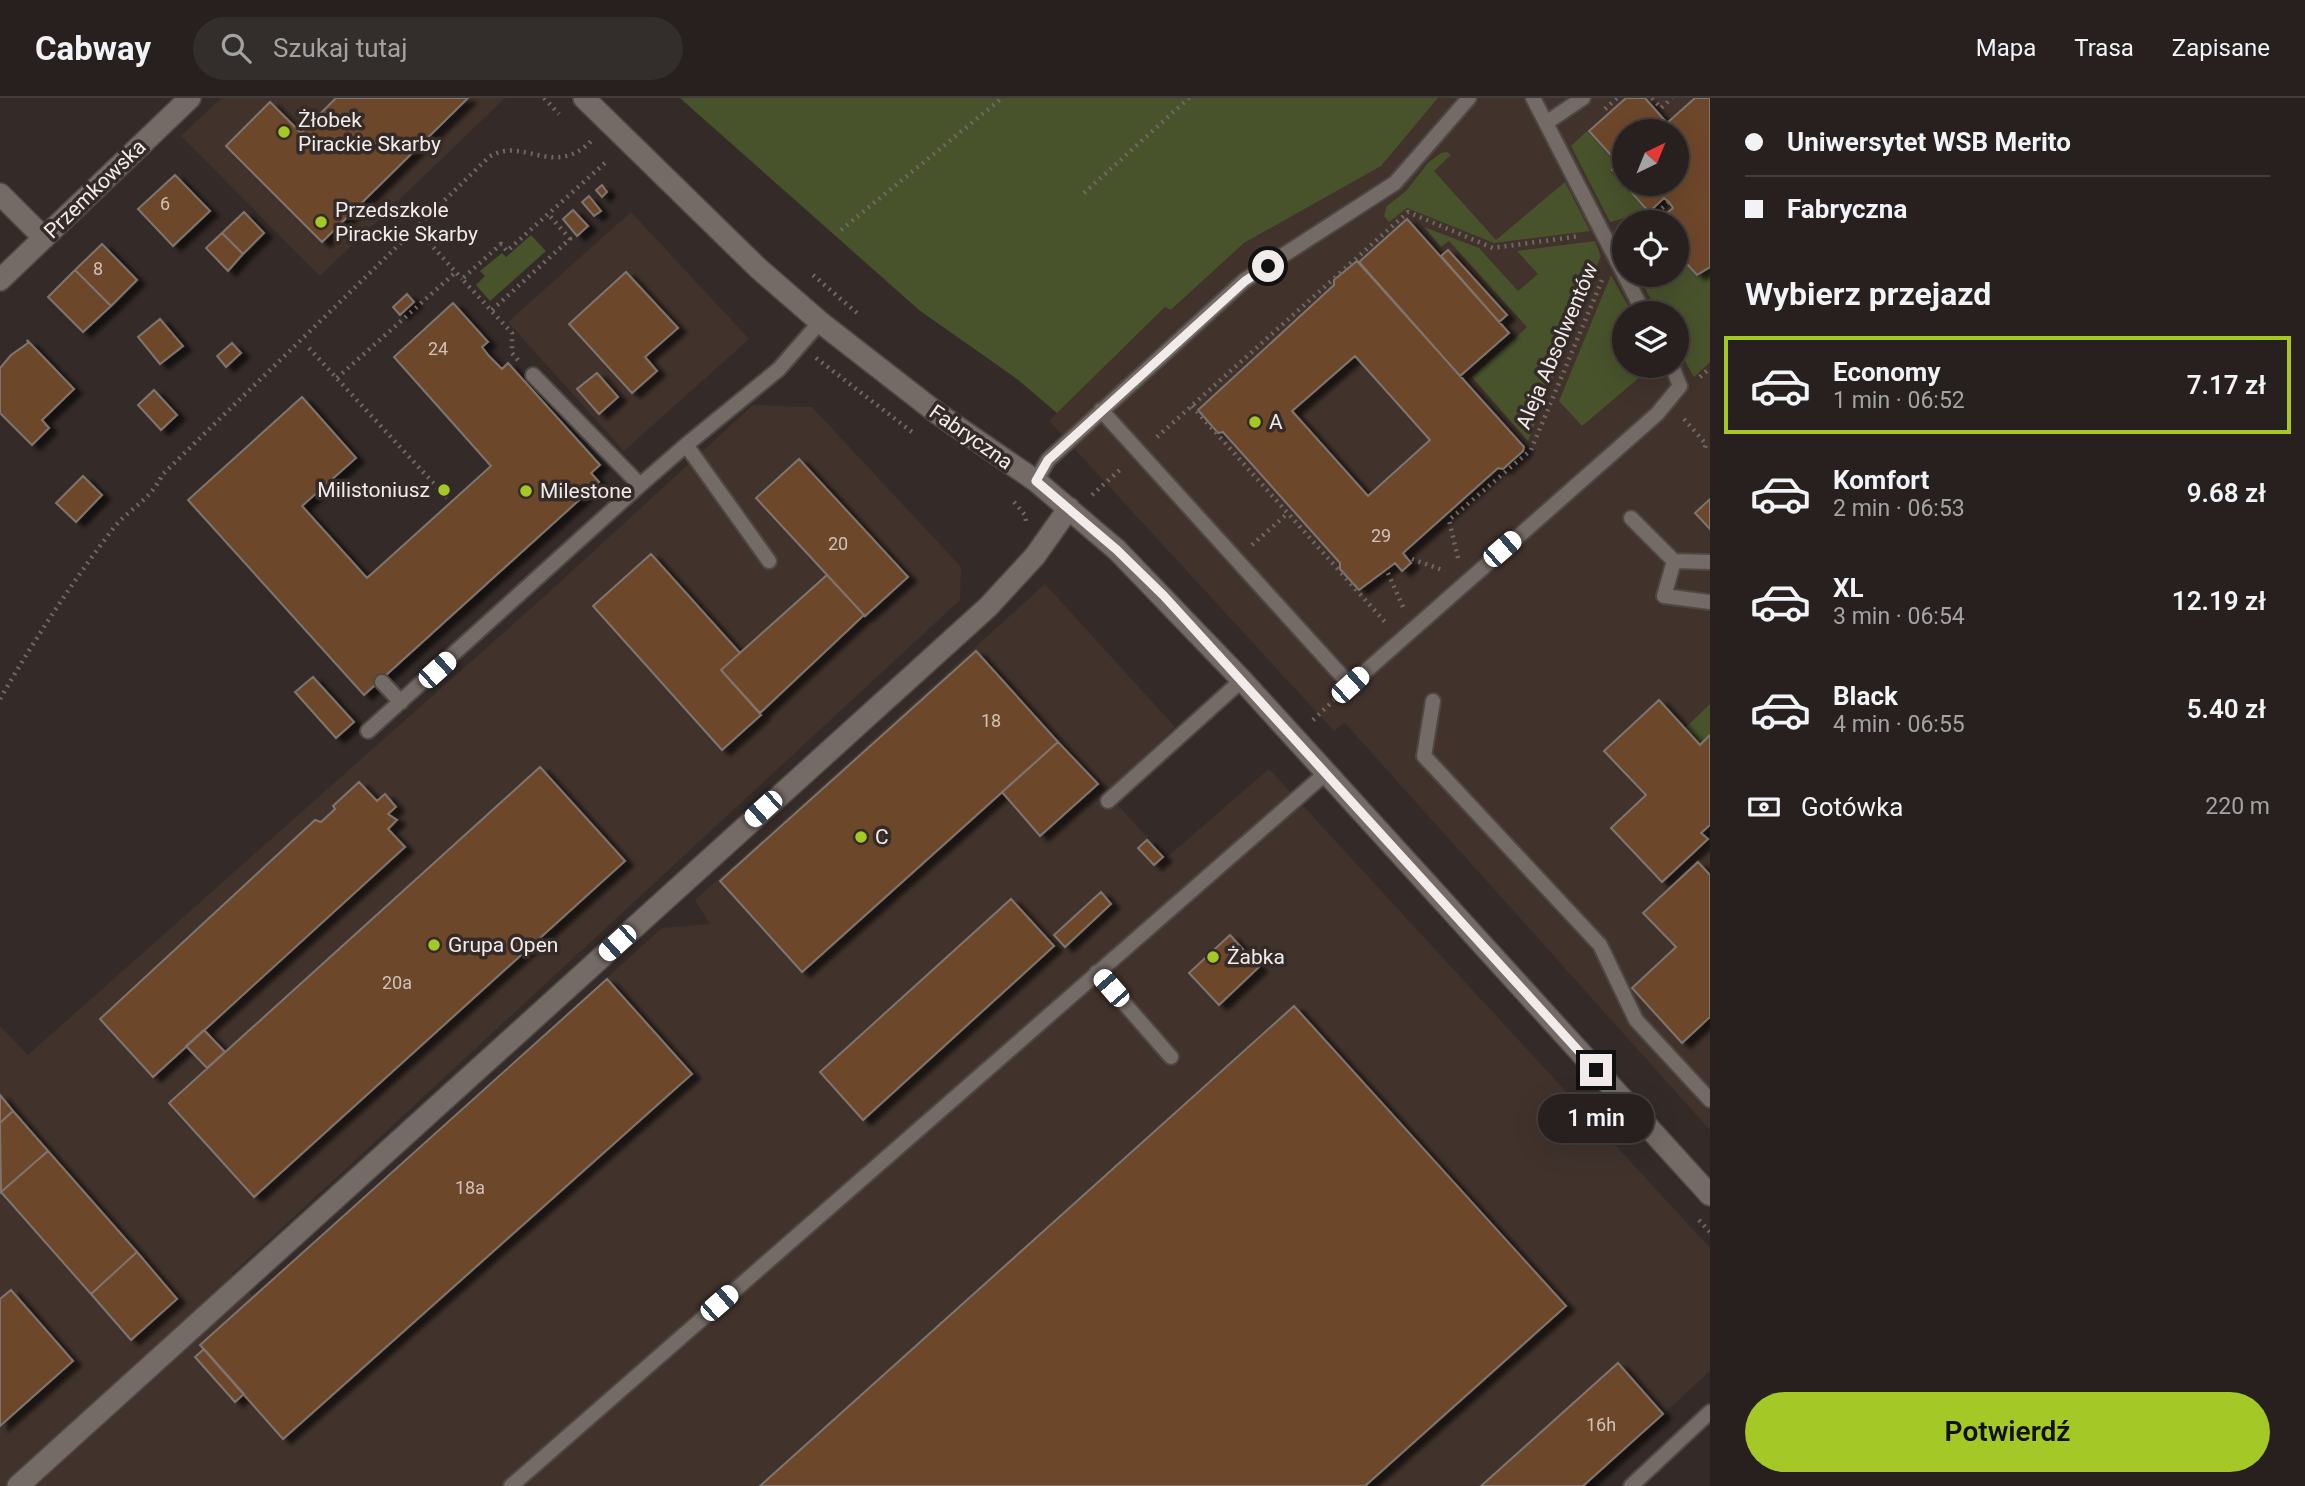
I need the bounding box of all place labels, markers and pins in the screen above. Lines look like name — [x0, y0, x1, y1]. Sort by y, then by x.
place label: Żłobek Pirackie Skarby — [298, 108, 441, 156]
marker: Żłobek Pirackie Skarby — [276, 124, 292, 140]
place label: Przedszkole Pirackie Skarby — [335, 198, 478, 246]
marker: Przedszkole Pirackie Skarby — [313, 214, 329, 230]
place label: A — [1269, 410, 1283, 434]
marker: A — [1247, 414, 1263, 430]
place label: Milistoniusz — [317, 478, 430, 502]
place label: Milestone — [540, 479, 632, 503]
marker: Milistoniusz — [436, 482, 452, 498]
marker: Milestone — [518, 483, 534, 499]
place label: C — [875, 825, 889, 849]
marker: C — [853, 829, 869, 845]
place label: Grupa Open — [448, 933, 558, 957]
marker: Grupa Open — [426, 937, 442, 953]
place label: Żabka — [1227, 945, 1285, 969]
marker: Żabka — [1205, 949, 1221, 965]

